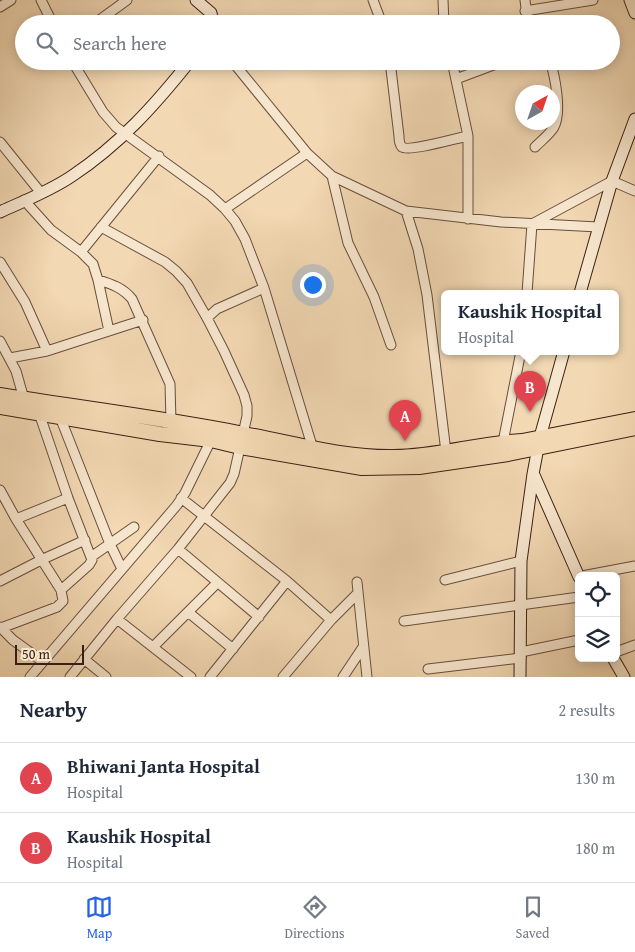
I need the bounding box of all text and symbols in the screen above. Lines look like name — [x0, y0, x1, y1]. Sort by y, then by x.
search box — [15, 15, 620, 70]
icon: search — [33, 29, 61, 57]
text: Search here — [73, 29, 167, 57]
north arrow — [515, 85, 560, 130]
your location — [300, 272, 326, 298]
popup — [441, 290, 619, 355]
text: Kaushik Hospital — [458, 297, 602, 325]
text: Hospital — [458, 325, 514, 349]
pin: B — [514, 371, 546, 412]
pin: A — [389, 400, 421, 441]
map controls — [575, 572, 620, 662]
button: locate — [575, 572, 620, 617]
button: layers — [575, 617, 620, 662]
scale bar — [15, 642, 84, 665]
text: 50 m — [22, 644, 50, 664]
text: Nearby — [20, 694, 87, 725]
text: 2 results — [558, 698, 615, 722]
text: Bhiwani Janta Hospital — [67, 752, 260, 780]
text: A — [31, 766, 41, 790]
text: 130 m — [575, 766, 615, 790]
text: Hospital — [67, 780, 123, 804]
text: Kaushik Hospital — [67, 822, 211, 850]
text: B — [31, 836, 41, 860]
text: 180 m — [575, 836, 615, 860]
text: Hospital — [67, 850, 123, 874]
tab: Map — [85, 893, 113, 943]
tab: Directions — [284, 893, 345, 943]
tab: Saved — [516, 893, 550, 943]

